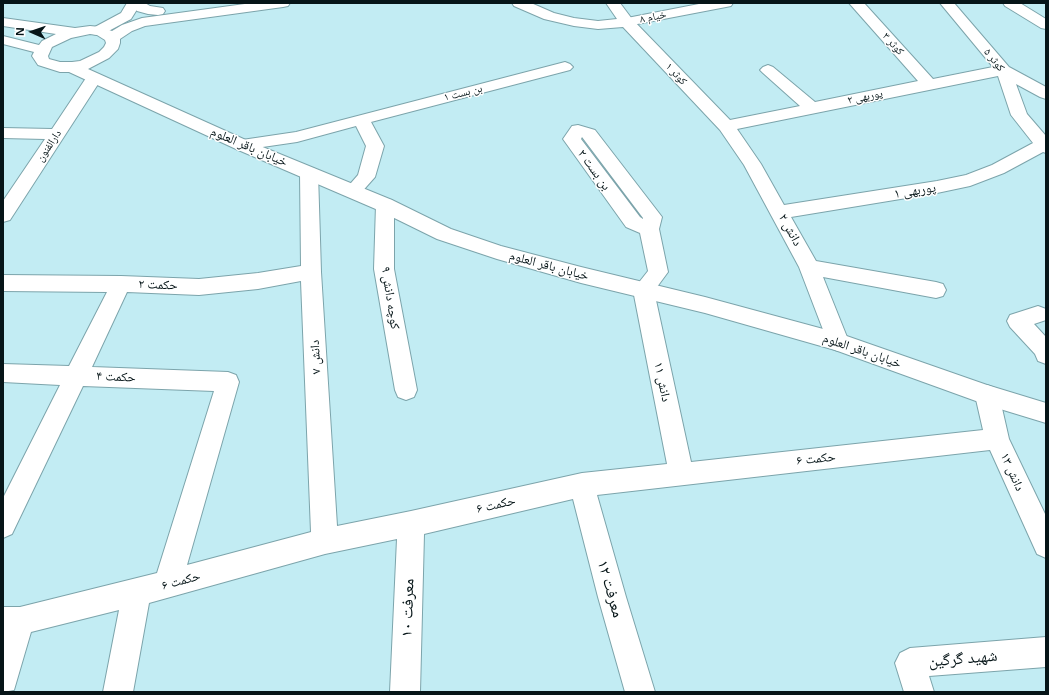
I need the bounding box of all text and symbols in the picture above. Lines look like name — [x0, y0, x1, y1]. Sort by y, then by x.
street label: خیام ۸ — [639, 8, 667, 26]
north arrow — [12, 12, 52, 52]
text: N — [12, 27, 27, 36]
street label: کوثر ۳ — [879, 30, 907, 58]
street label: کوثر ۵ — [981, 46, 1007, 74]
street label: کوثر ۱ — [662, 60, 690, 88]
street label: بن بست ۱ — [442, 82, 484, 104]
street label: پوربهی ۲ — [846, 87, 884, 107]
street label: خیابان باقر العلوم — [208, 124, 290, 170]
street label: دارالفنون — [34, 128, 64, 164]
street label: بن بست ۲ — [574, 147, 614, 193]
street label: پوربهی ۱ — [893, 180, 937, 202]
street label: دانش ۲ — [775, 211, 805, 249]
street label: خیابان باقر العلوم — [507, 248, 591, 284]
street label: کوچه دانش ۹ — [377, 265, 403, 331]
street label: حکمت ۲ — [138, 277, 178, 293]
street label: خیابان باقر العلوم — [821, 330, 903, 372]
street label: دانش ۷ — [307, 339, 325, 375]
street label: دانش ۱۱ — [650, 361, 674, 403]
street label: حکمت ۴ — [96, 368, 136, 386]
street label: حکمت ۶ — [796, 449, 836, 469]
street label: دانش ۱۳ — [997, 450, 1027, 494]
street label: حکمت ۶ — [475, 493, 517, 517]
street label: معرفت ۱۲ — [593, 558, 627, 620]
street label: حکمت ۶ — [160, 568, 202, 594]
street label: معرفت ۱۰ — [397, 578, 419, 638]
street label: شهید گرگین — [928, 646, 998, 672]

